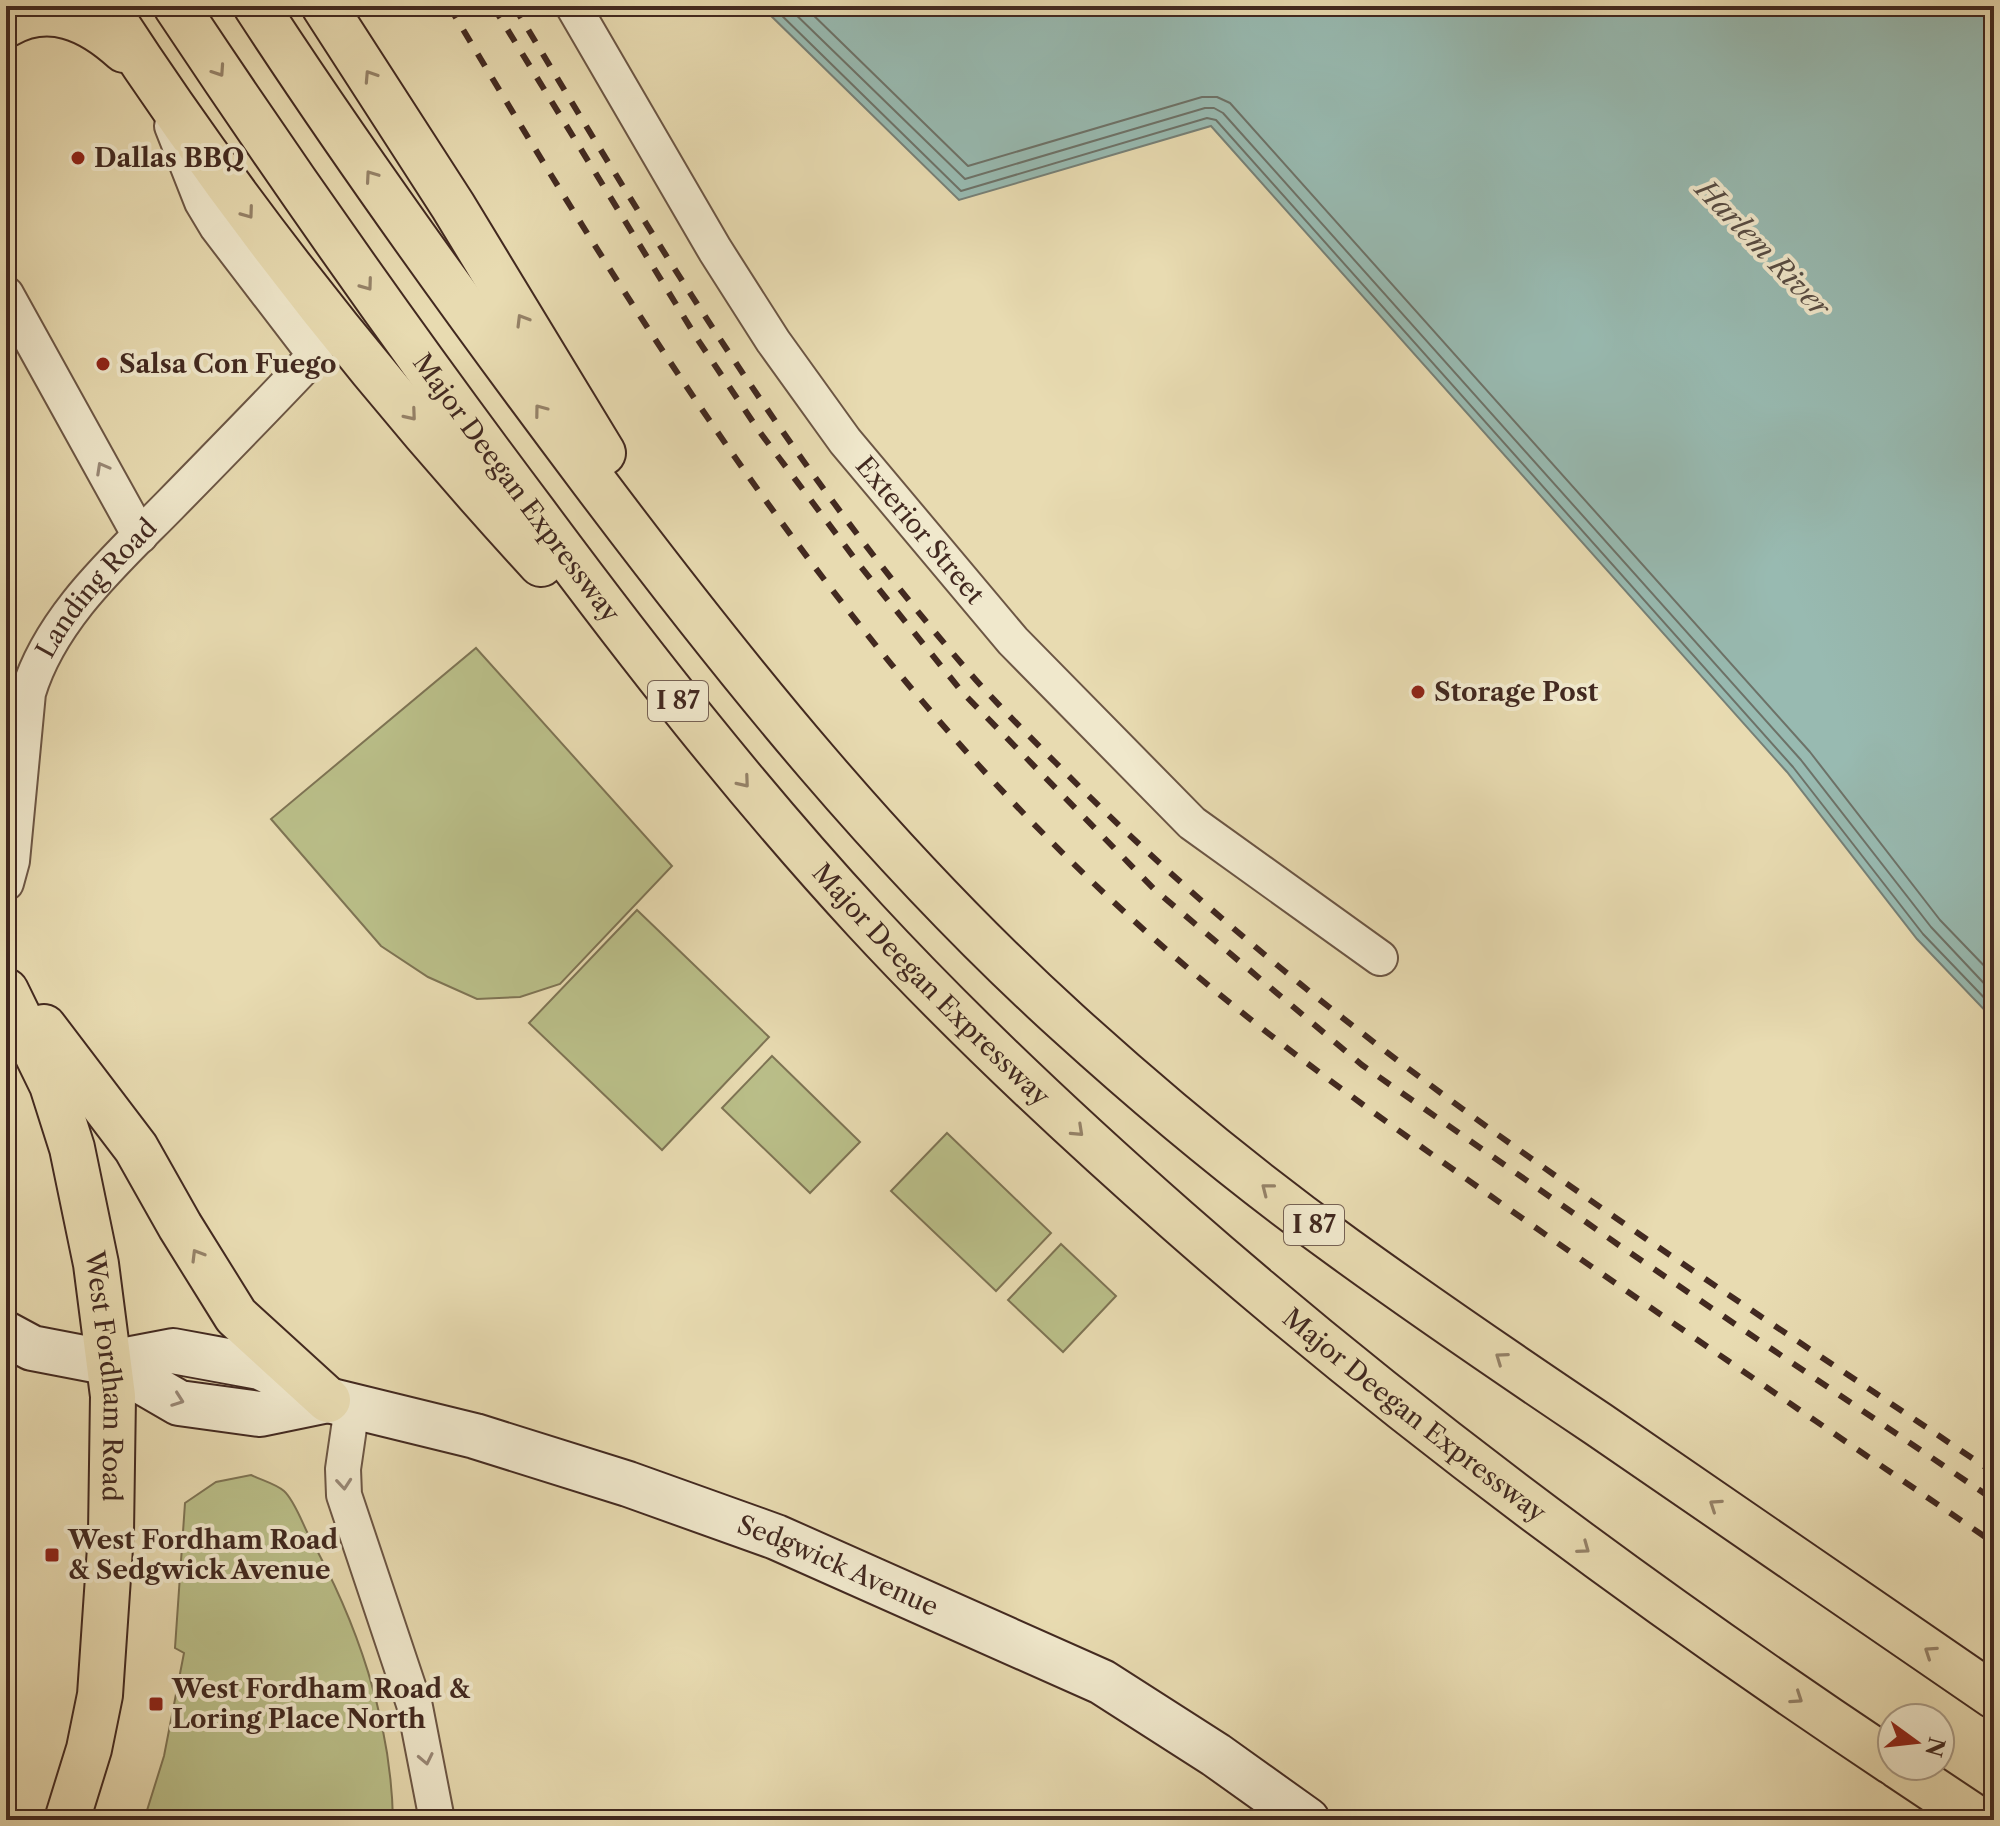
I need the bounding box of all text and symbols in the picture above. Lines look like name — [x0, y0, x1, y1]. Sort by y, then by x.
one-way arrow — [210, 62, 225, 77]
one-way arrow — [365, 70, 380, 84]
place label: Dallas BBQ — [94, 142, 244, 174]
marker: Dallas BBQ — [69, 149, 87, 167]
one-way arrow — [366, 171, 381, 185]
water label: Harlem River — [1688, 171, 1838, 325]
one-way arrow — [238, 204, 253, 218]
one-way arrow — [358, 276, 372, 290]
one-way arrow — [517, 314, 532, 329]
street label: Major Deegan Expressway — [406, 347, 627, 629]
place label: Salsa Con Fuego — [119, 348, 337, 380]
marker: Salsa Con Fuego — [94, 355, 112, 373]
one-way arrow — [535, 404, 549, 419]
one-way arrow — [401, 406, 416, 420]
street label: Exterior Street — [849, 450, 992, 611]
one-way arrow — [96, 462, 112, 477]
street label: Landing Road — [29, 512, 164, 663]
place label: Storage Post — [1434, 676, 1599, 708]
road number: I 87 — [648, 681, 708, 721]
marker: Storage Post — [1409, 683, 1427, 701]
one-way arrow — [734, 773, 749, 787]
street label: Major Deegan Expressway — [806, 857, 1057, 1113]
one-way arrow — [1069, 1122, 1084, 1136]
one-way arrow — [1261, 1185, 1276, 1199]
road number: I 87 — [1284, 1205, 1344, 1245]
street label: West Fordham Road — [78, 1248, 129, 1502]
one-way arrow — [192, 1249, 207, 1264]
street label: Major Deegan Expressway — [1276, 1302, 1553, 1529]
one-way arrow — [1495, 1353, 1509, 1368]
one-way arrow — [171, 1390, 185, 1406]
one-way arrow — [335, 1478, 352, 1491]
one-way arrow — [1709, 1500, 1724, 1515]
street label: Sedgwick Avenue — [733, 1508, 943, 1623]
place label: West Fordham Road & Sedgwick Avenue — [67, 1524, 338, 1586]
one-way arrow — [1576, 1538, 1590, 1552]
marker: West Fordham Road & Sedgwick Avenue — [43, 1546, 61, 1564]
one-way arrow — [1924, 1646, 1938, 1661]
place label: West Fordham Road & Loring Place North — [171, 1673, 471, 1735]
one-way arrow — [1788, 1688, 1802, 1703]
marker: West Fordham Road & Loring Place North — [147, 1695, 165, 1713]
north arrow — [1876, 1702, 1956, 1782]
text: N — [1919, 1734, 1950, 1760]
one-way arrow — [417, 1752, 434, 1765]

